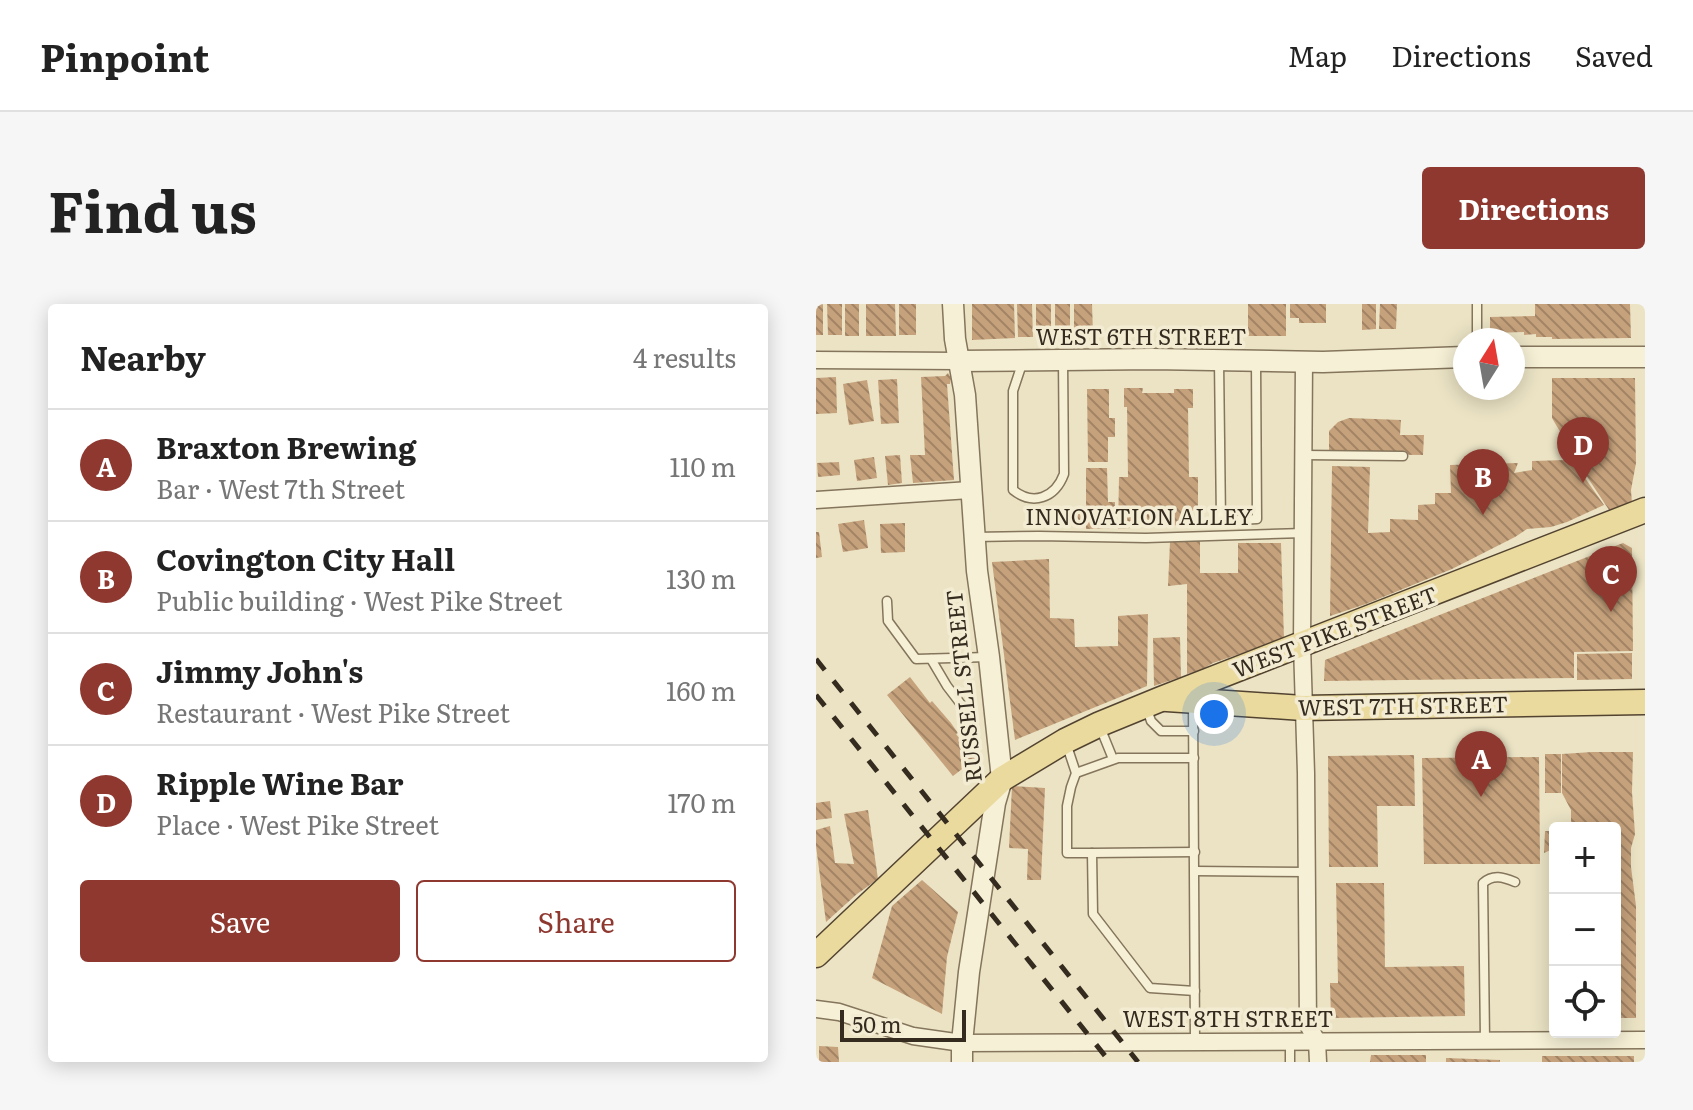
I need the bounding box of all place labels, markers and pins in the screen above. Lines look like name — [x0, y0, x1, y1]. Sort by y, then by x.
pin: D — [1557, 417, 1609, 483]
pin: B — [1457, 449, 1509, 515]
pin: C — [1585, 546, 1637, 612]
pin: A — [1455, 731, 1507, 797]

